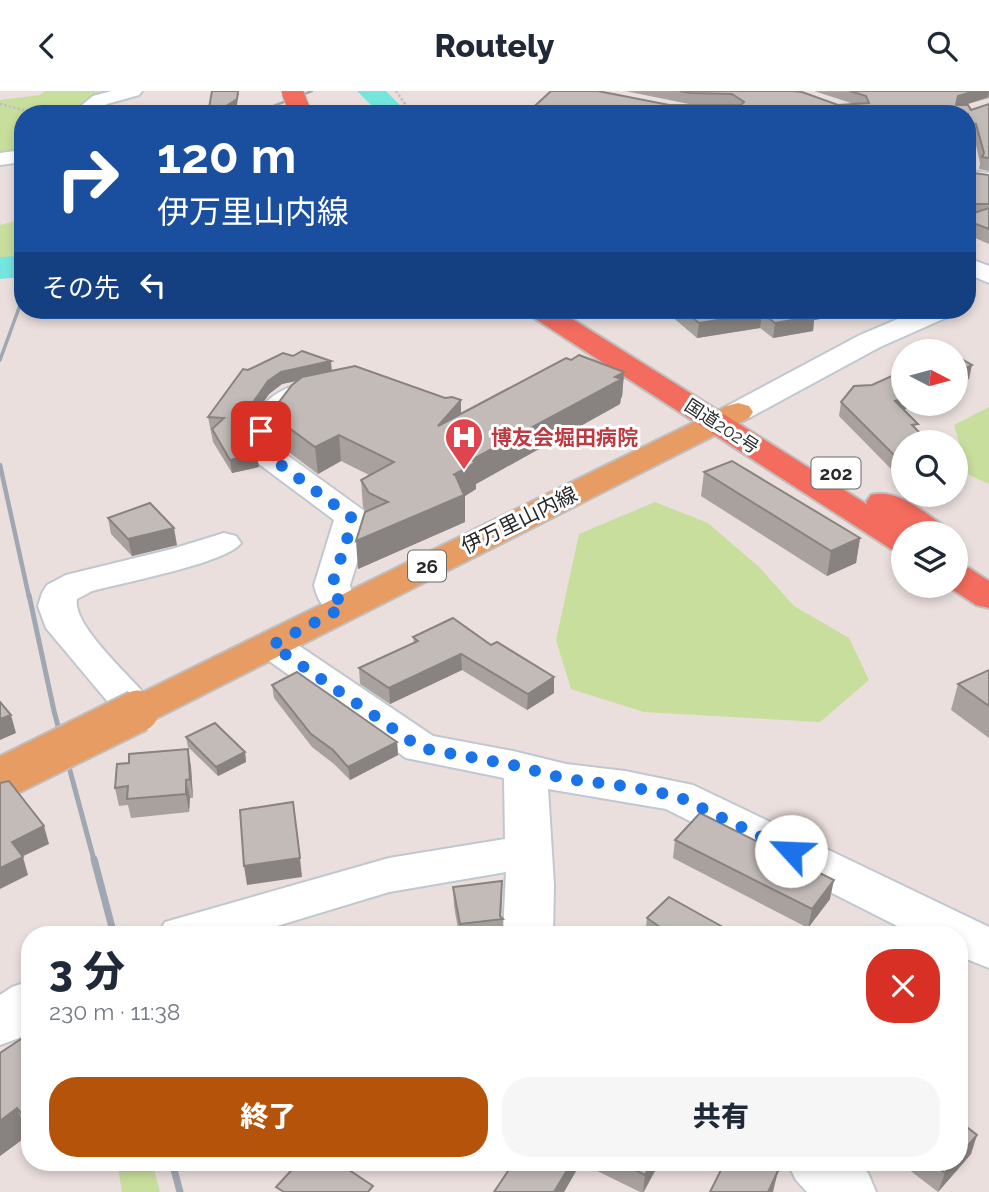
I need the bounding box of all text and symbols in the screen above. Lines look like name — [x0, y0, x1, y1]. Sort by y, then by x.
icon: back — [28, 27, 66, 65]
text: Routely — [435, 27, 554, 64]
icon: search — [923, 27, 961, 65]
text: 120 m — [157, 127, 296, 184]
icon: right — [42, 133, 133, 224]
text: 伊万里山内線 — [157, 193, 349, 230]
icon: left — [134, 266, 172, 304]
text: その先 — [42, 273, 120, 303]
north arrow — [891, 339, 968, 417]
map controls — [891, 339, 968, 598]
street label: 国道202号 — [681, 394, 763, 458]
pin — [231, 401, 291, 461]
icon: arrive — [242, 412, 280, 450]
hospital icon: 博友会堀田病院 — [443, 416, 485, 471]
place label: 博友会堀田病院 — [491, 425, 638, 450]
button: search — [891, 430, 968, 507]
road number: 202 — [812, 457, 860, 489]
street label: 伊万里山内線 — [457, 481, 581, 559]
button: layers — [891, 521, 968, 598]
road number: 26 — [408, 551, 446, 581]
position arrow — [754, 814, 828, 888]
text: 3 分 — [49, 947, 125, 996]
button: close — [866, 949, 940, 1023]
text: 230 m · 11:38 — [49, 998, 180, 1025]
button: 終了 — [49, 1077, 488, 1157]
button: 共有 — [502, 1077, 940, 1157]

